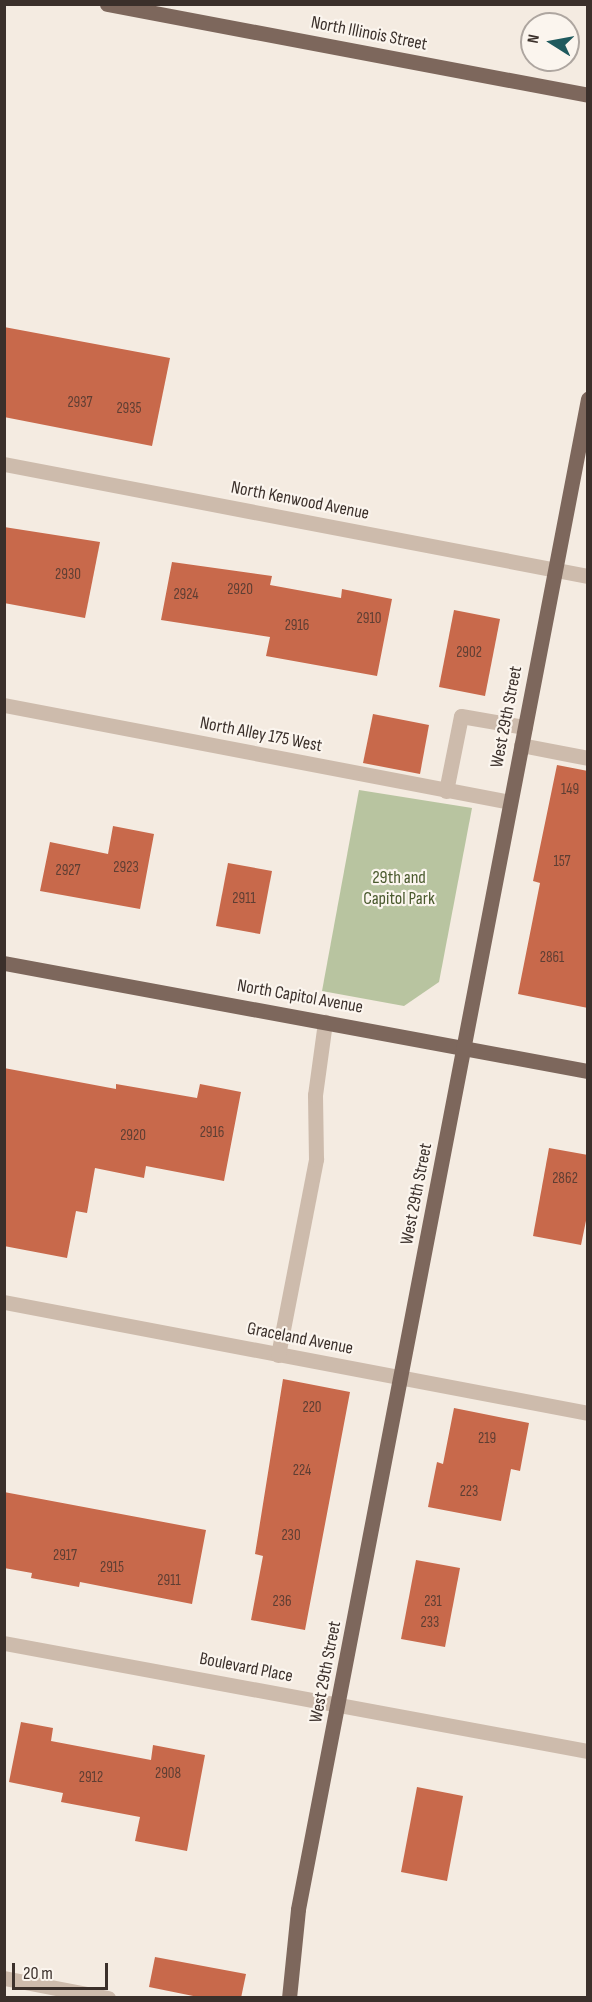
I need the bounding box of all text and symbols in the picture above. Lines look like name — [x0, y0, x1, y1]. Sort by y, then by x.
street label: North Illinois Street — [309, 12, 429, 56]
north arrow — [520, 12, 580, 72]
text: N — [524, 33, 544, 45]
house number: 2937 — [67, 394, 93, 412]
house number: 2935 — [116, 400, 142, 418]
street label: North Kenwood Avenue — [229, 477, 371, 525]
house number: 2930 — [55, 566, 81, 584]
house number: 2920 — [227, 581, 253, 599]
house number: 2924 — [173, 586, 199, 604]
house number: 2910 — [357, 610, 381, 628]
house number: 2916 — [285, 617, 309, 635]
house number: 2902 — [456, 644, 482, 662]
street label: West 29th Street — [487, 664, 527, 770]
street label: North Alley 175 West — [198, 713, 324, 757]
house number: 149 — [561, 781, 579, 799]
house number: 157 — [553, 853, 571, 871]
house number: 2923 — [113, 859, 139, 877]
house number: 2927 — [55, 862, 81, 880]
park label: 29th and Capitol Park — [363, 868, 435, 910]
house number: 2911 — [232, 890, 256, 908]
house number: 2861 — [540, 949, 564, 967]
street label: North Capitol Avenue — [235, 975, 365, 1019]
house number: 2916 — [200, 1124, 224, 1142]
house number: 2920 — [120, 1127, 146, 1145]
street label: West 29th Street — [397, 1141, 437, 1247]
house number: 2862 — [552, 1170, 578, 1188]
street label: Graceland Avenue — [245, 1318, 355, 1360]
house number: 220 — [302, 1399, 322, 1417]
house number: 219 — [478, 1430, 496, 1448]
house number: 224 — [293, 1462, 311, 1480]
house number: 223 — [460, 1483, 478, 1501]
house number: 230 — [281, 1527, 301, 1545]
house number: 2917 — [53, 1547, 77, 1565]
house number: 2915 — [100, 1559, 124, 1577]
house number: 2911 — [157, 1572, 181, 1590]
house number: 236 — [272, 1593, 292, 1611]
house number: 231 — [424, 1593, 442, 1611]
house number: 233 — [421, 1614, 439, 1632]
street label: West 29th Street — [306, 1619, 346, 1725]
street label: Boulevard Place — [198, 1648, 294, 1688]
house number: 2908 — [155, 1765, 181, 1783]
house number: 2912 — [79, 1769, 103, 1787]
scale bar — [15, 1951, 111, 1989]
text: 20 m — [23, 1963, 53, 1984]

